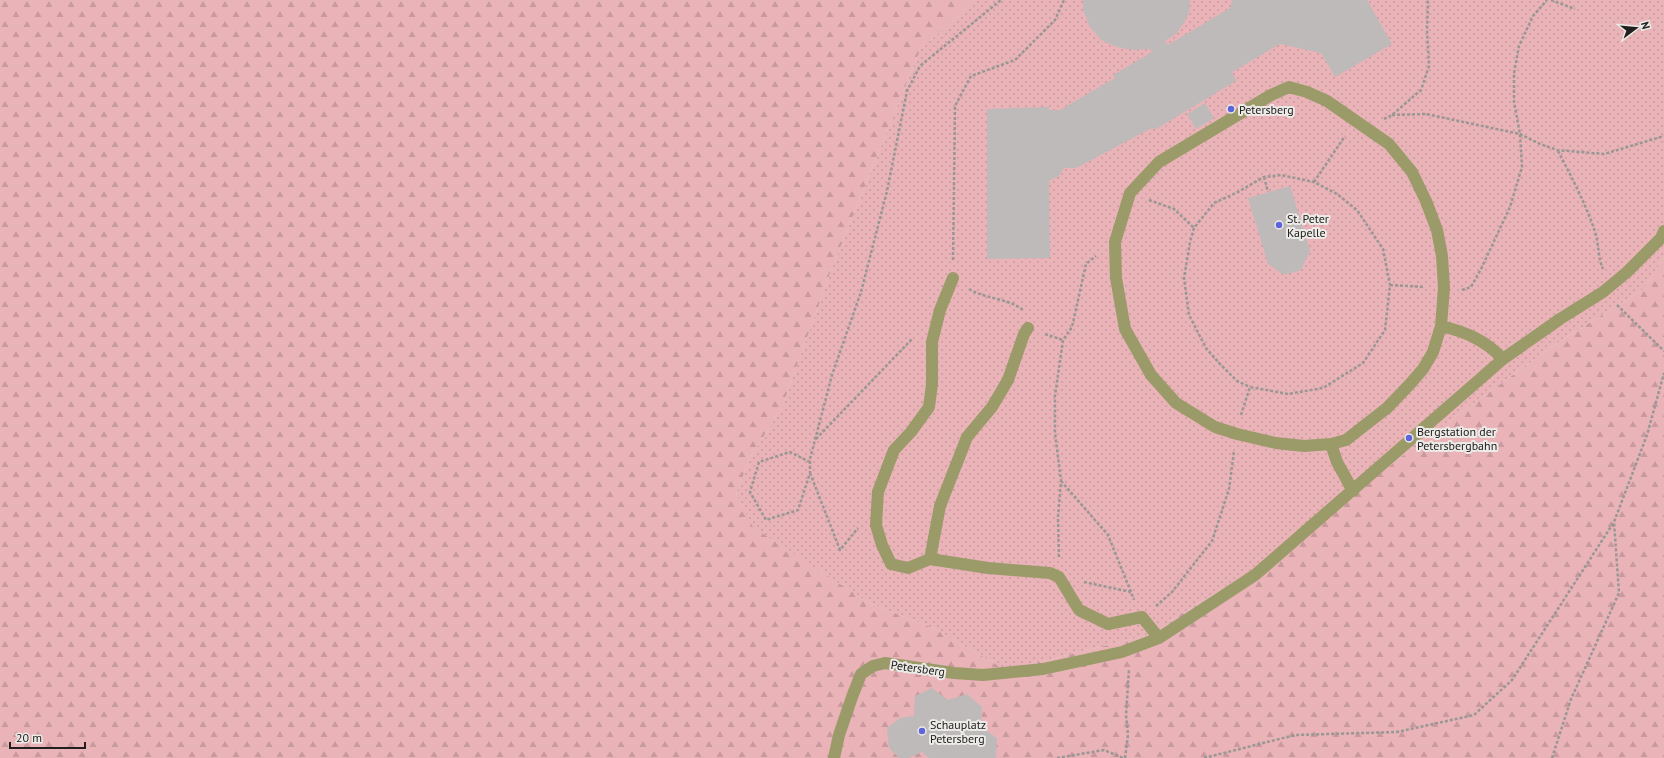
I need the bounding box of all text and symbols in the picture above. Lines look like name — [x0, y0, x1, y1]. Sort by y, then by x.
north arrow — [1616, 8, 1656, 48]
text: N — [1638, 20, 1653, 31]
place label: Petersberg — [1239, 102, 1294, 117]
marker: Petersberg — [1226, 104, 1236, 114]
place label: St. Peter Kapelle — [1287, 211, 1329, 240]
marker: St. Peter Kapelle — [1274, 220, 1284, 230]
place label: Bergstation der Petersbergbahn — [1417, 424, 1497, 453]
marker: Bergstation der Petersbergbahn — [1404, 433, 1414, 443]
street label: Petersberg — [890, 657, 946, 679]
place label: Schauplatz Petersberg — [930, 717, 986, 746]
scale bar — [10, 724, 85, 750]
marker: Schauplatz Petersberg — [917, 726, 927, 736]
text: 20 m — [16, 730, 42, 745]

